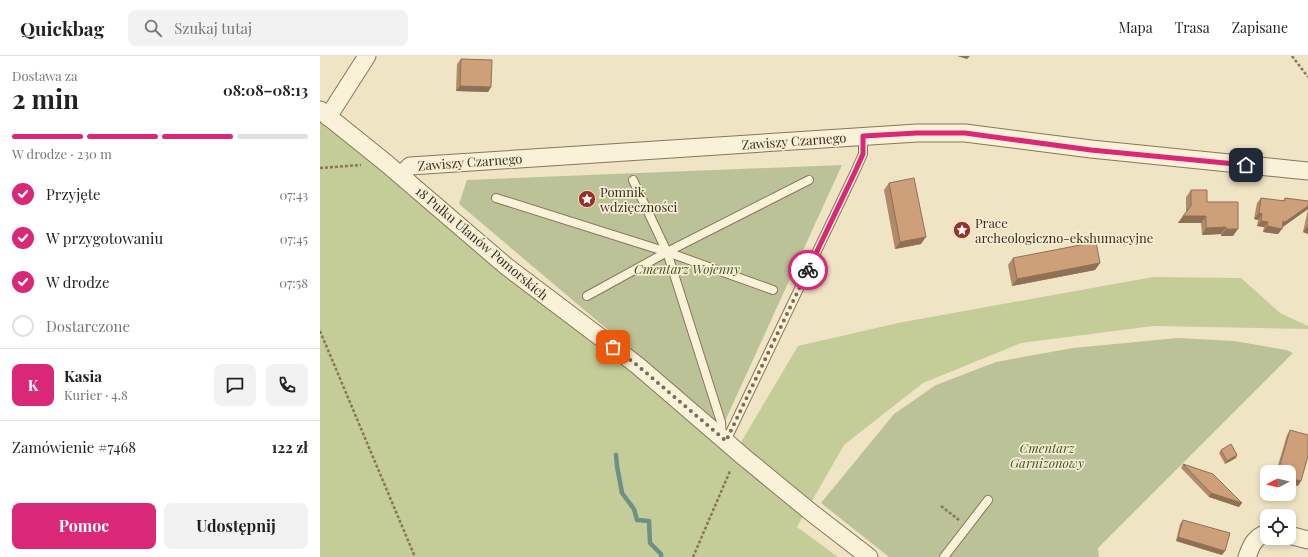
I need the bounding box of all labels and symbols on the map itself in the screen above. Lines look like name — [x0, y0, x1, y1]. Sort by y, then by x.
street label: Zawiszy Czarnego — [741, 128, 847, 153]
pin — [1229, 148, 1263, 182]
street label: Zawiszy Czarnego — [417, 149, 523, 174]
street label: 18 Pułku Ułanów Pomorskich — [413, 182, 552, 303]
place label: Pomnik wdzięczności — [600, 183, 678, 215]
place icon: Pomnik wdzięczności — [577, 189, 597, 209]
place label: Prace archeologiczno-ekshumacyjne — [975, 214, 1154, 246]
place icon: Prace archeologiczno-ekshumacyjne — [952, 220, 972, 240]
courier — [788, 250, 828, 290]
park label: Cmentarz Wojenny — [634, 260, 740, 277]
pin — [596, 330, 630, 364]
park label: Cmentarz Garnizonowy — [1010, 439, 1084, 471]
north arrow — [1260, 465, 1296, 501]

